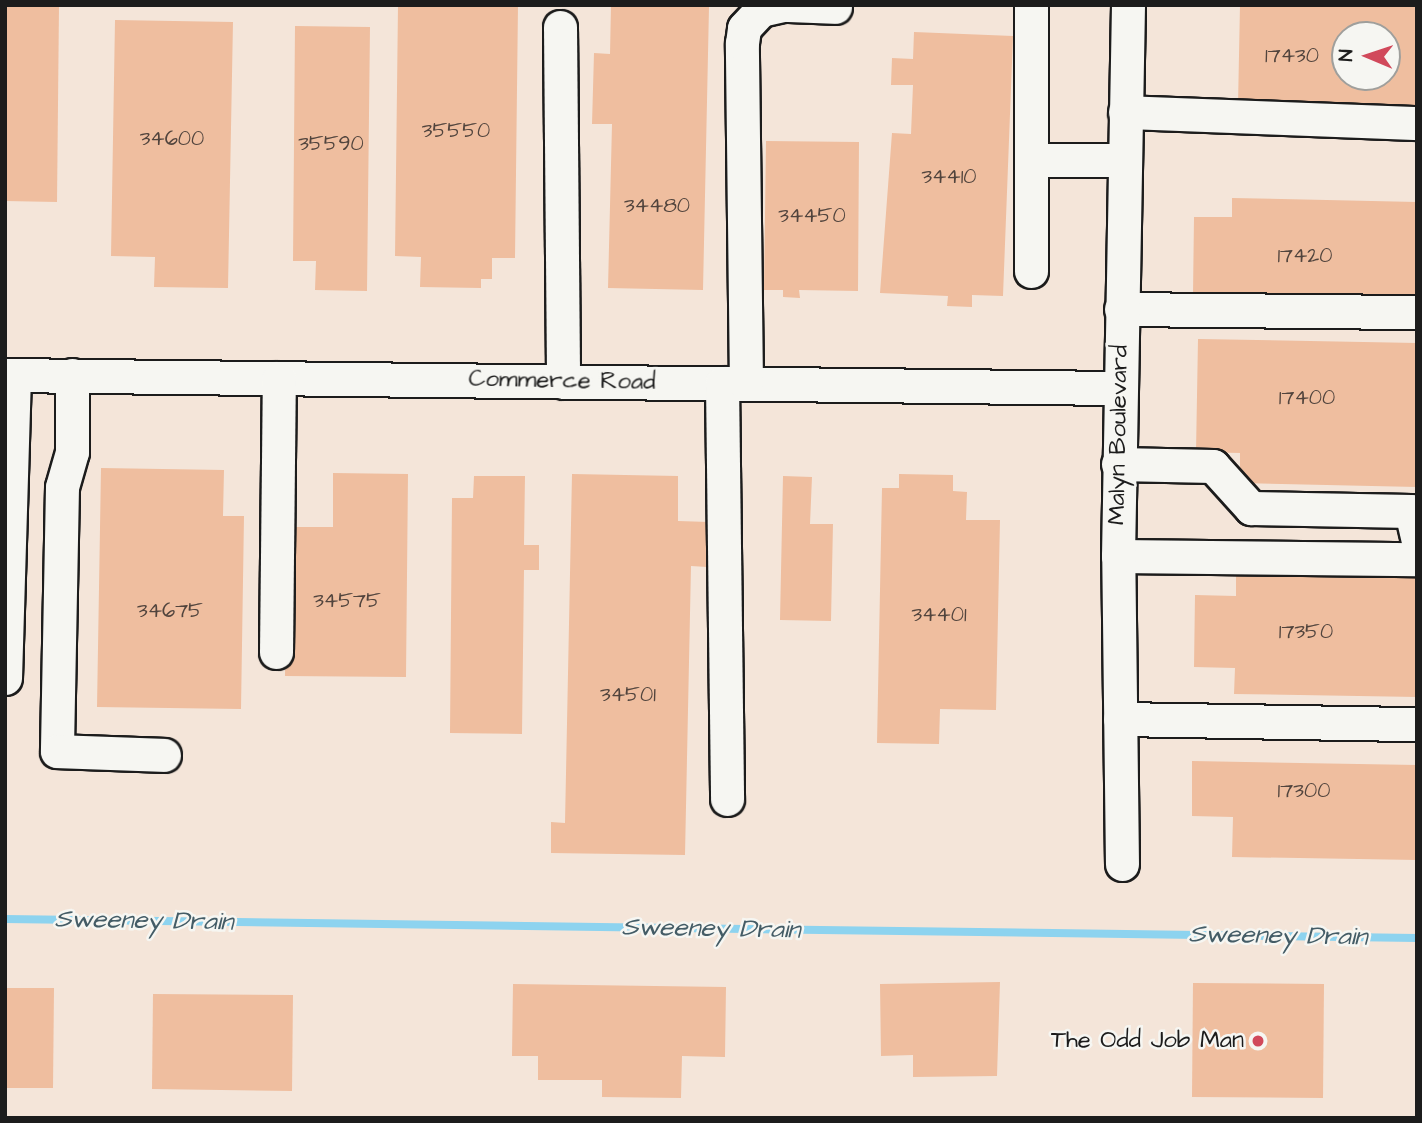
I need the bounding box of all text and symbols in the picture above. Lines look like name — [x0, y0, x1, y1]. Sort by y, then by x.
north arrow — [1331, 21, 1401, 91]
house number: 17430 — [1265, 43, 1319, 69]
text: N — [1333, 49, 1360, 62]
house number: 35550 — [422, 118, 490, 144]
house number: 34600 — [140, 126, 204, 152]
house number: 35590 — [298, 131, 364, 157]
house number: 34410 — [921, 164, 977, 190]
house number: 34480 — [624, 193, 690, 219]
house number: 34450 — [778, 203, 846, 229]
house number: 17420 — [1277, 243, 1333, 269]
street label: Malyn Boulevard — [1103, 345, 1135, 525]
street label: Commerce Road — [468, 365, 656, 397]
house number: 17400 — [1279, 385, 1335, 411]
house number: 34575 — [313, 588, 381, 614]
house number: 34675 — [137, 598, 203, 624]
house number: 34401 — [911, 602, 967, 628]
house number: 17350 — [1279, 619, 1333, 645]
house number: 34501 — [600, 682, 656, 708]
house number: 17300 — [1278, 778, 1330, 804]
water label: Sweeney Drain — [54, 904, 234, 938]
water label: Sweeney Drain — [621, 912, 801, 946]
water label: Sweeney Drain — [1188, 919, 1368, 953]
place label: The Odd Job Man — [1051, 1027, 1244, 1055]
marker: The Odd Job Man — [1250, 1033, 1266, 1049]

